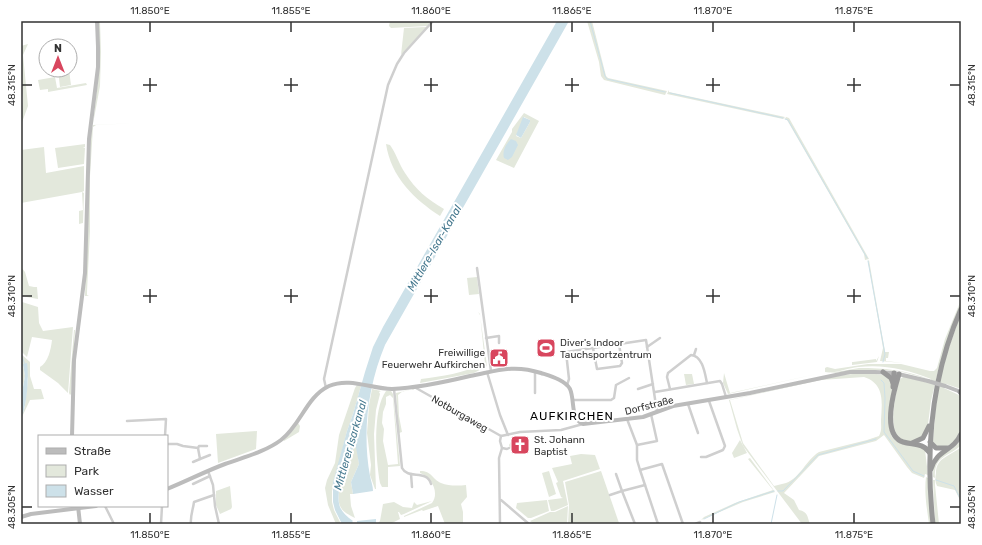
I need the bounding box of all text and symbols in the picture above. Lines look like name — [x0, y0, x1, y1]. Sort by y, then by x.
text: 11.850°E — [130, 5, 170, 17]
text: 11.855°E — [271, 5, 311, 17]
text: 11.860°E — [411, 5, 451, 17]
text: 11.865°E — [552, 5, 592, 17]
text: 11.870°E — [694, 5, 732, 17]
text: 11.875°E — [835, 5, 873, 17]
north arrow — [38, 38, 78, 78]
text: N — [54, 42, 62, 55]
text: 48.315°N — [6, 64, 18, 106]
text: 48.315°N — [966, 64, 978, 106]
water label: Mittlere-Isar-Kanal — [405, 203, 464, 294]
text: 48.310°N — [6, 275, 18, 317]
text: 48.310°N — [966, 275, 978, 317]
sports icon: Diver's Indoor Tauchsportzentrum — [535, 337, 557, 359]
place label: Diver's Indoor Tauchsportzentrum — [560, 337, 652, 361]
place label: Freiwillige Feuerwehr Aufkirchen — [382, 347, 485, 371]
public building icon: Freiwillige Feuerwehr Aufkirchen — [488, 347, 510, 369]
street label: Notburgaweg — [429, 393, 490, 435]
street label: Dorfstraße — [624, 394, 675, 418]
water label: Mittlerer Isarkanal — [331, 398, 370, 492]
district label: AUFKIRCHEN — [530, 409, 614, 423]
church icon: St. Johann Baptist — [509, 434, 531, 456]
place label: St. Johann Baptist — [534, 434, 585, 458]
legend — [38, 435, 168, 507]
text: Straße — [74, 444, 111, 458]
text: Park — [74, 464, 100, 478]
text: Wasser — [74, 484, 114, 498]
text: 48.305°N — [6, 485, 18, 529]
text: 48.305°N — [966, 485, 978, 529]
text: 11.850°E — [130, 529, 170, 541]
text: 11.855°E — [271, 529, 311, 541]
text: 11.860°E — [411, 529, 451, 541]
text: 11.865°E — [552, 529, 592, 541]
text: 11.870°E — [694, 529, 732, 541]
text: 11.875°E — [835, 529, 873, 541]

